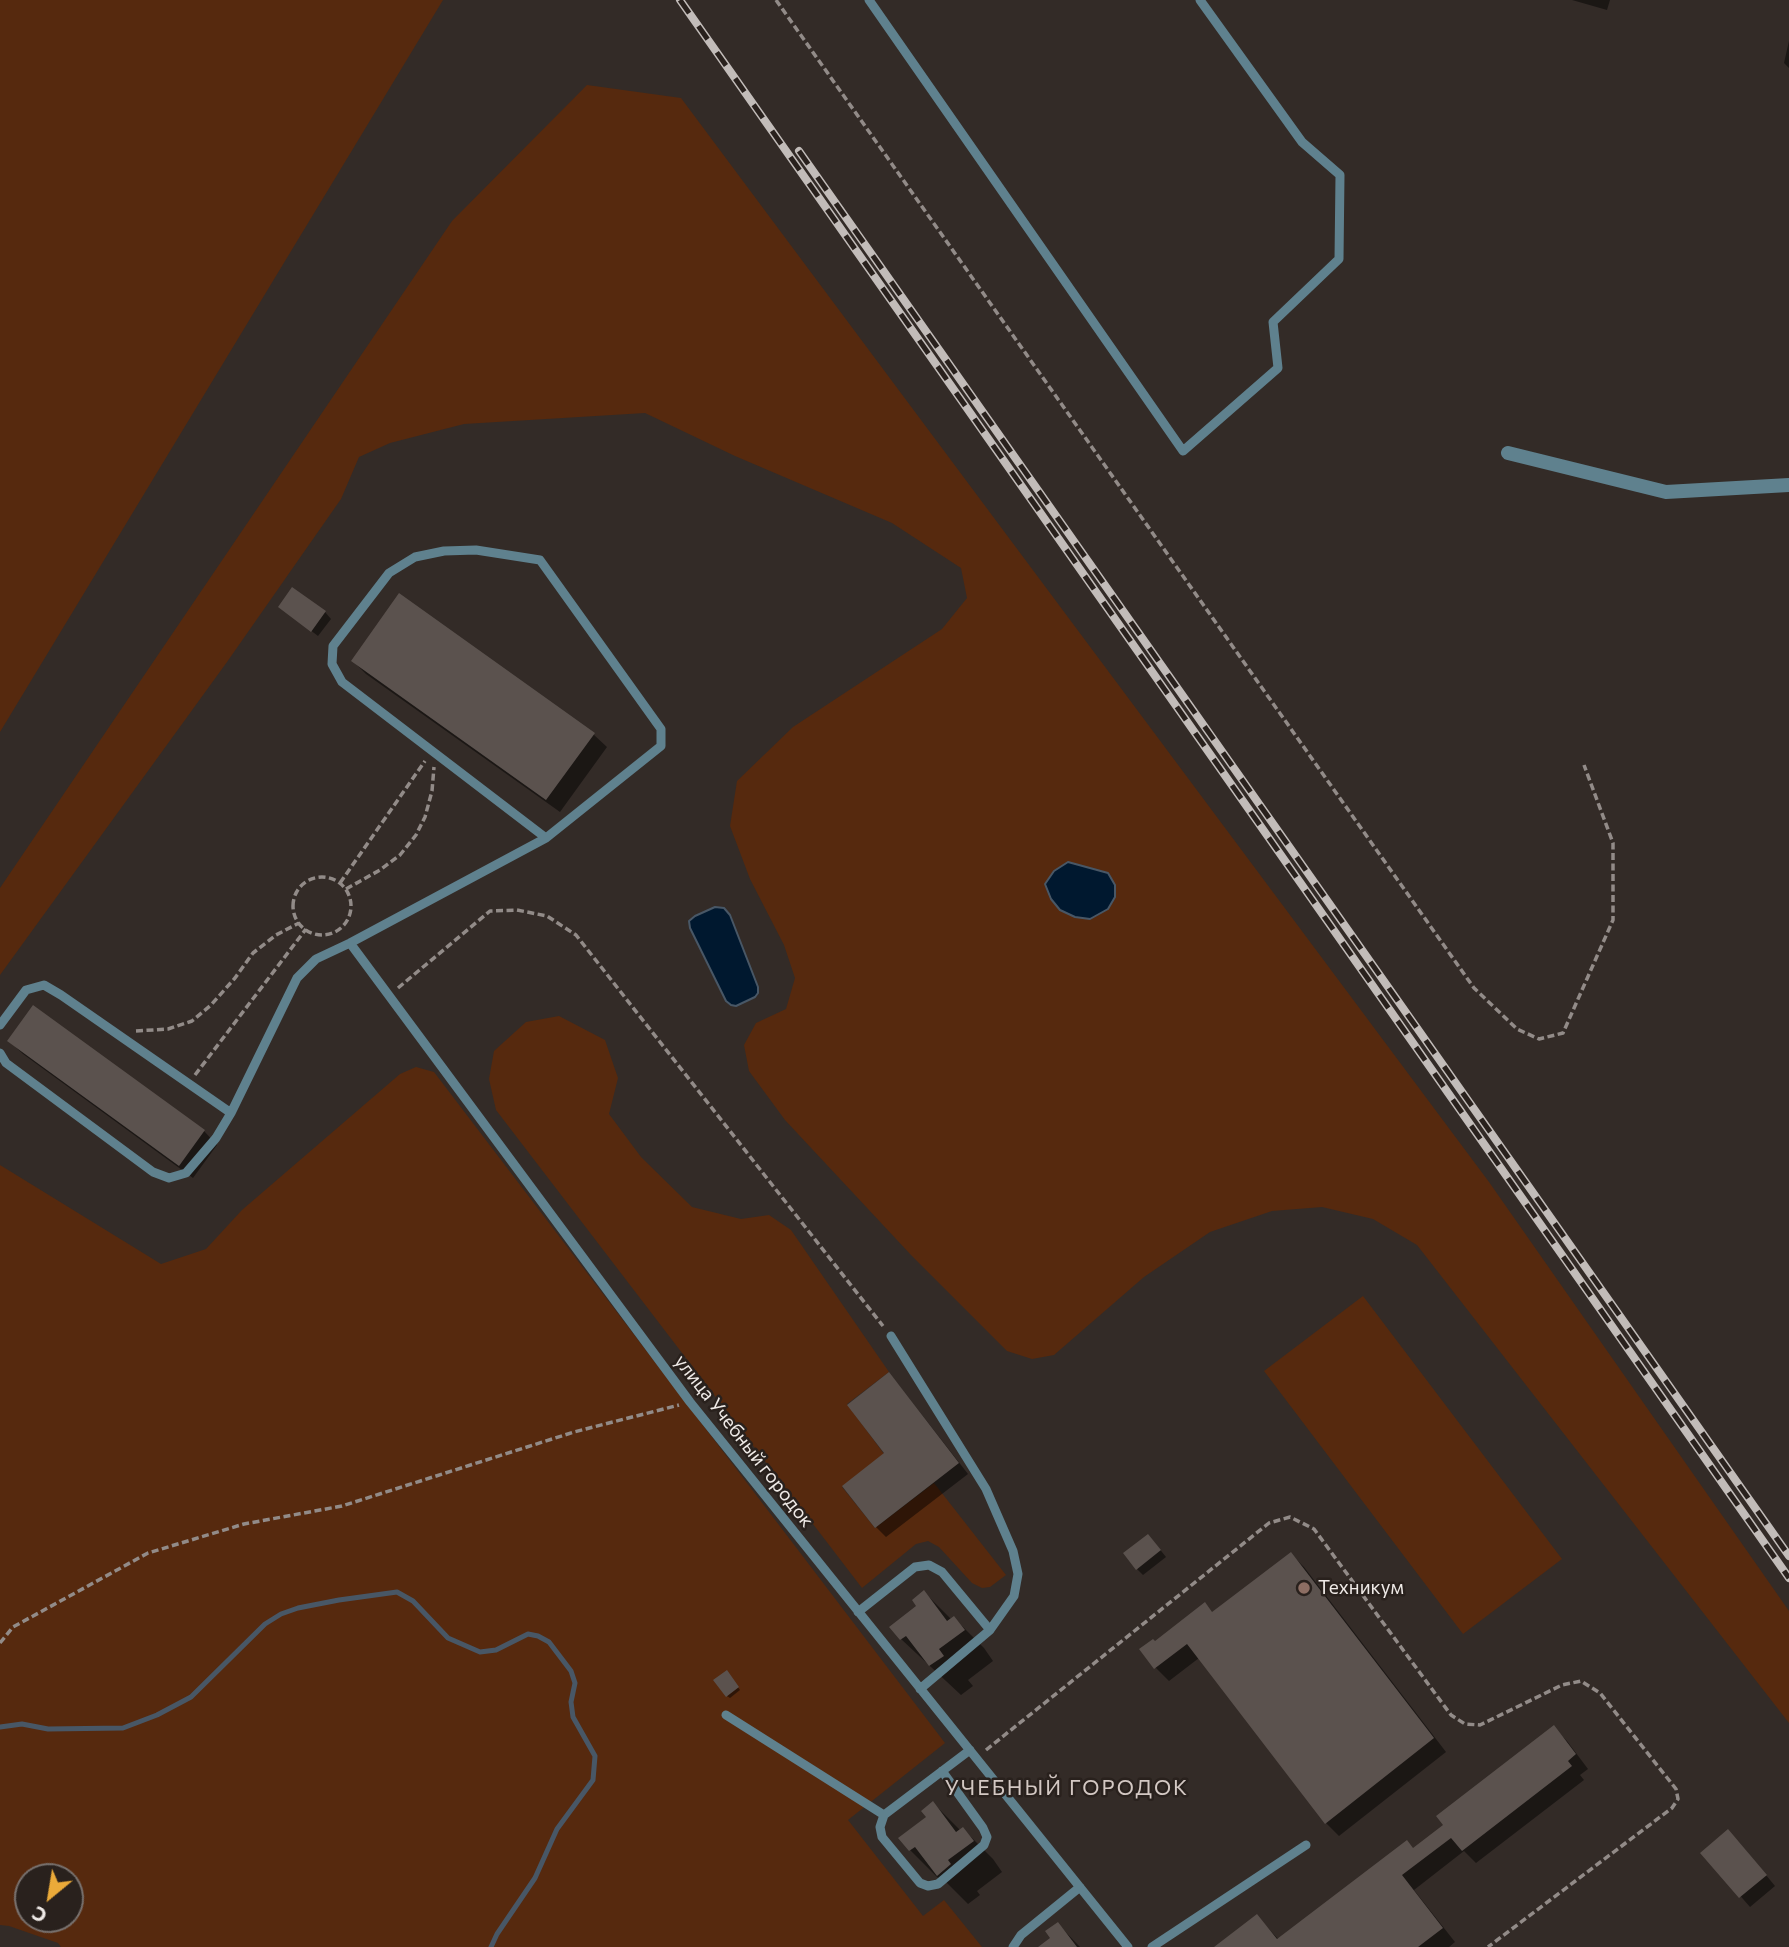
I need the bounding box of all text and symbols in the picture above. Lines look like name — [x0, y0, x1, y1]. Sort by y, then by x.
street label: улица Учебный городок — [670, 1350, 818, 1532]
place label: Техникум — [1318, 1577, 1404, 1599]
marker: Техникум — [1296, 1580, 1312, 1596]
district label: УЧЕБНЫЙ ГОРОДОК — [947, 1775, 1187, 1801]
north arrow — [14, 1863, 84, 1933]
text: С — [28, 1902, 51, 1928]

